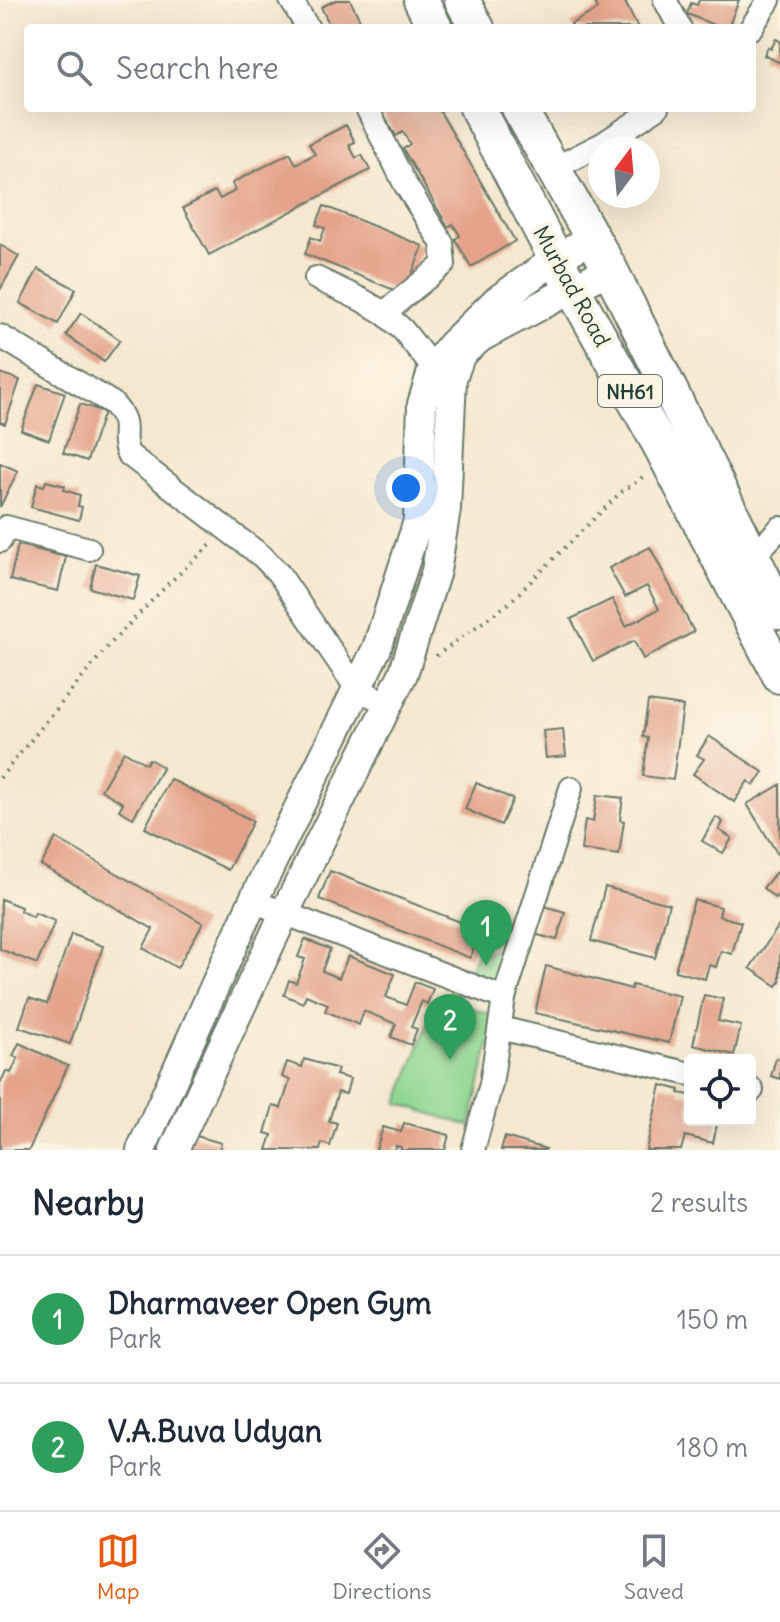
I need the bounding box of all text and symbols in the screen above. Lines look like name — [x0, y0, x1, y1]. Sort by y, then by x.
search box — [24, 24, 756, 112]
icon: search — [52, 46, 96, 90]
text: Search here — [116, 49, 279, 87]
north arrow — [588, 136, 660, 208]
street label: Murbad Road — [527, 221, 617, 351]
road number: NH61 — [598, 375, 662, 407]
your location — [386, 468, 426, 508]
pin: 1 — [460, 900, 512, 966]
pin: 2 — [424, 994, 476, 1060]
map controls — [684, 1054, 756, 1126]
button: locate — [684, 1054, 756, 1126]
text: Nearby — [32, 1181, 145, 1224]
text: 2 results — [650, 1186, 748, 1219]
text: Dharmaveer Open Gym — [108, 1284, 432, 1322]
text: 1 — [53, 1303, 63, 1336]
text: 150 m — [677, 1303, 748, 1336]
text: Park — [108, 1322, 162, 1355]
text: V.A.Buva Udyan — [108, 1412, 322, 1450]
text: 2 — [51, 1431, 65, 1464]
text: 180 m — [677, 1431, 748, 1464]
text: Park — [108, 1450, 162, 1483]
tab: Map — [96, 1529, 140, 1605]
tab: Directions — [332, 1529, 432, 1605]
tab: Saved — [624, 1529, 684, 1605]

